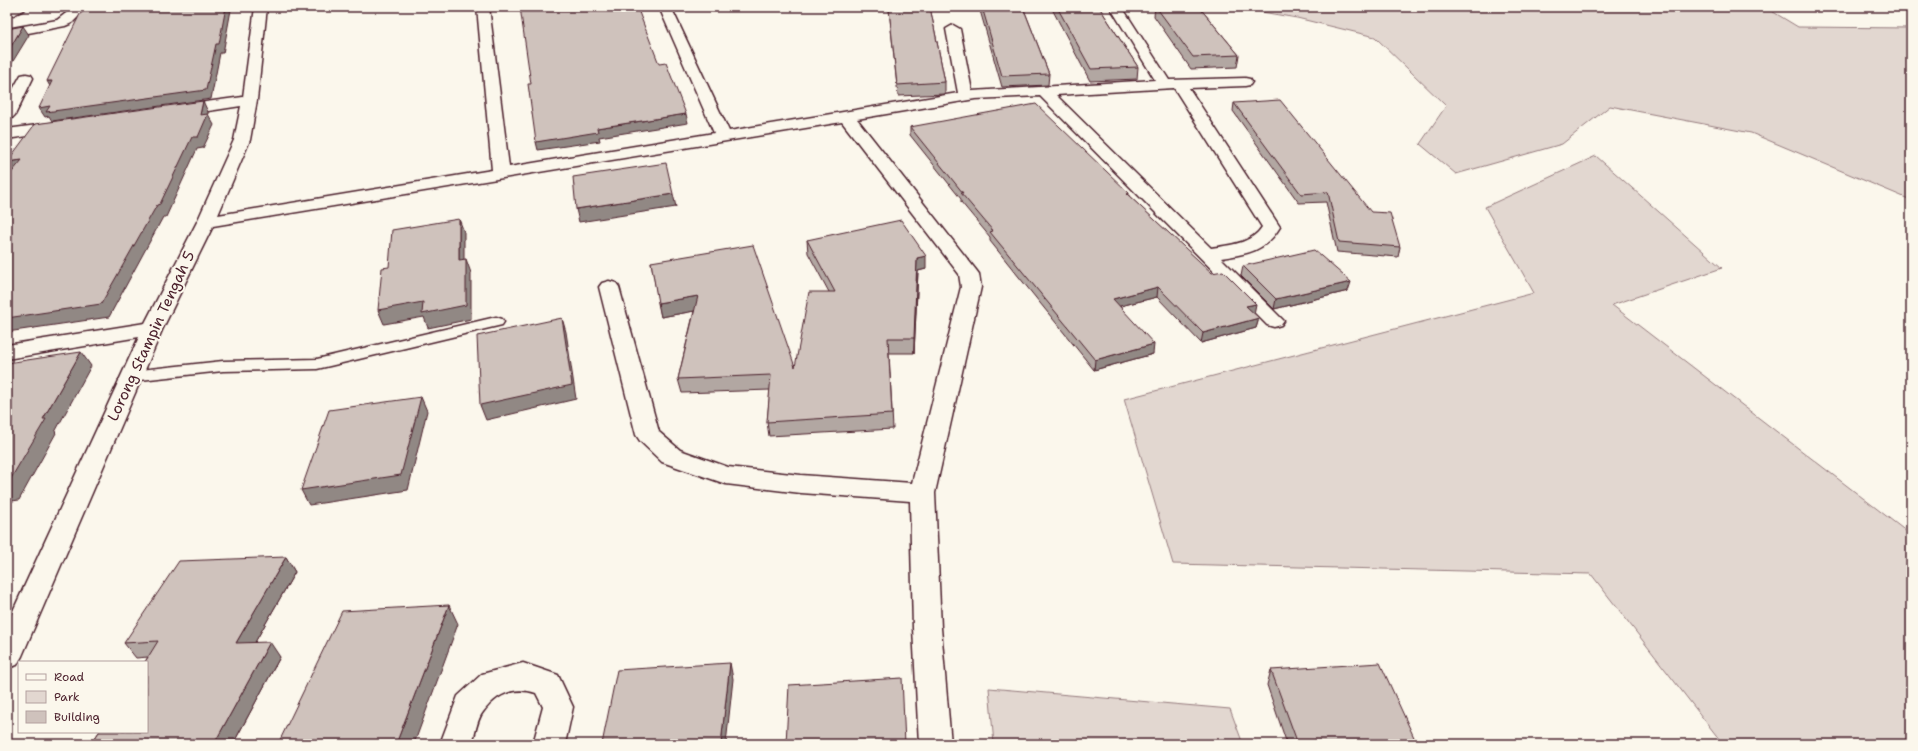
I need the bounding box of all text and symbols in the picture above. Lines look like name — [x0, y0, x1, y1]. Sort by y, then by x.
street label: Lorong Stampin Tengah 5 — [103, 248, 199, 424]
legend — [18, 661, 148, 733]
text: Road — [54, 669, 85, 685]
text: Park — [54, 689, 80, 705]
text: Building — [54, 709, 100, 725]

